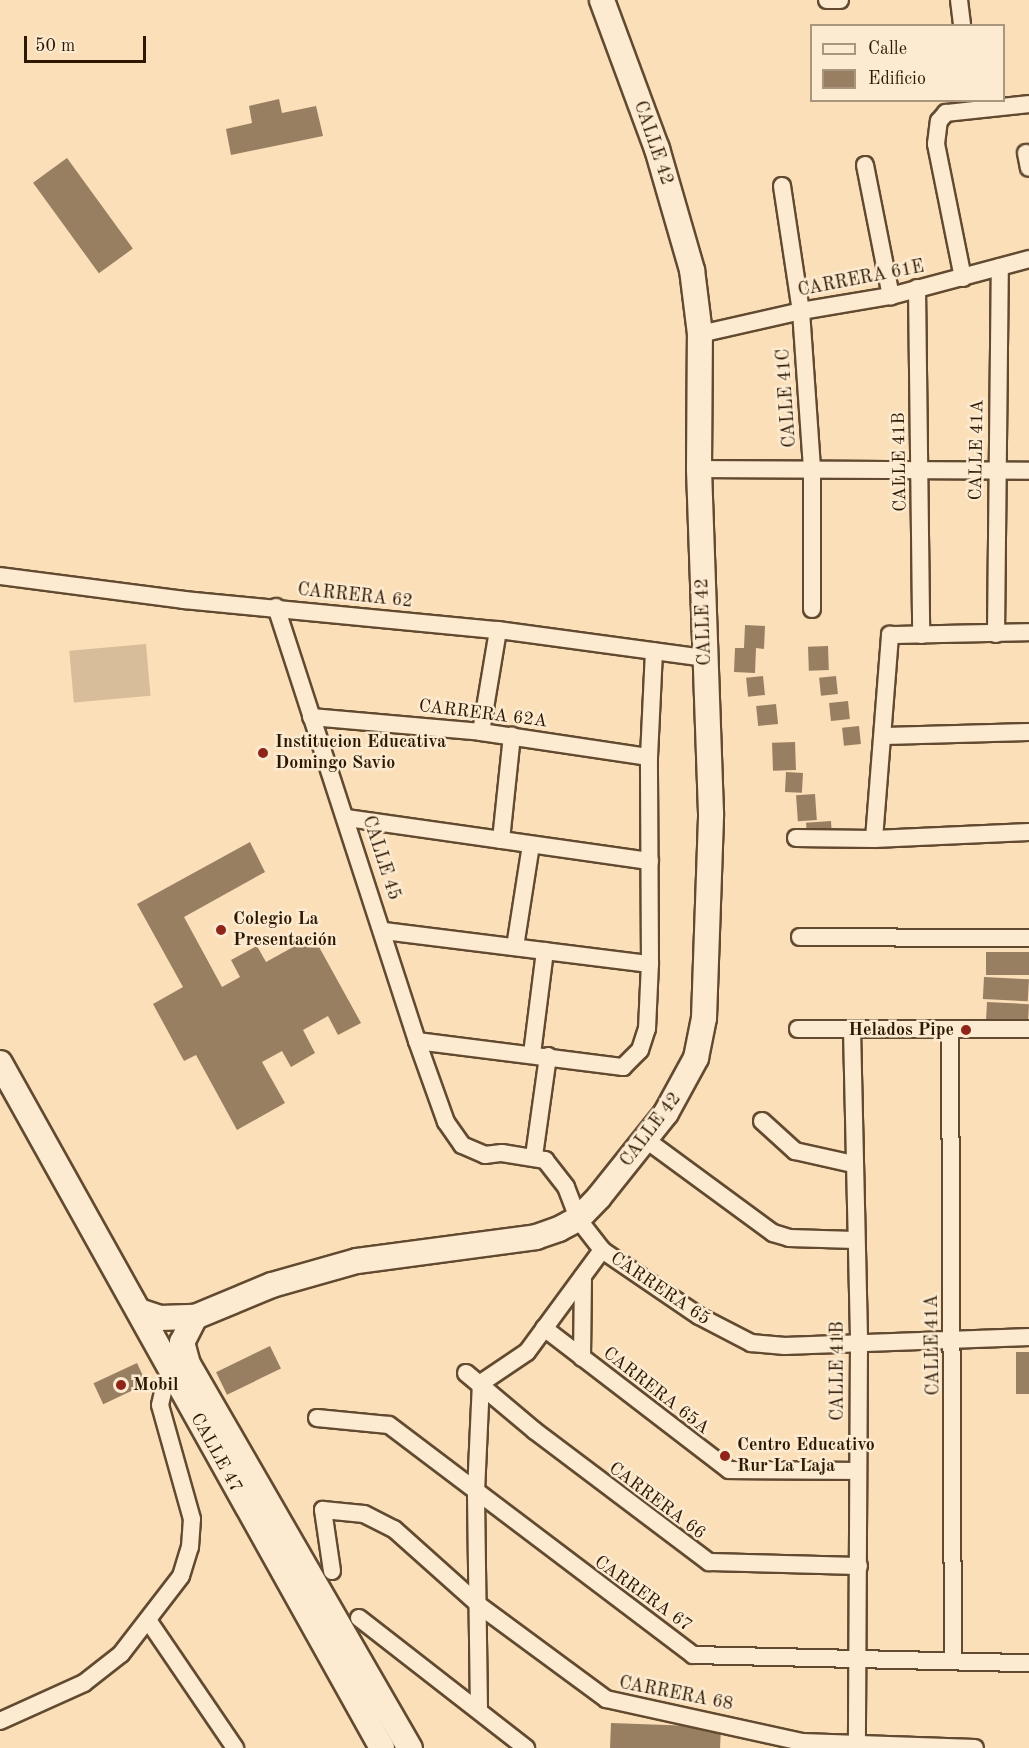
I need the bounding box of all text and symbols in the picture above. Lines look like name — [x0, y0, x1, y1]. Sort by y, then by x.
scale bar — [27, 24, 148, 62]
legend — [810, 24, 1005, 102]
text: 50 m — [35, 37, 75, 55]
text: Calle — [868, 40, 907, 58]
text: Edificio — [868, 70, 926, 88]
street label: CALLE 42 — [629, 98, 677, 188]
street label: CARRERA 61E — [796, 256, 926, 302]
street label: CALLE 41C — [773, 348, 801, 448]
street label: CALLE 41A — [965, 399, 989, 501]
street label: CALLE 41B — [888, 412, 912, 512]
street label: CALLE 42 — [692, 578, 716, 666]
street label: CARRERA 62 — [296, 579, 414, 613]
street label: CARRERA 62A — [417, 695, 549, 733]
place label: Institucion Educativa Domingo Savio — [275, 732, 446, 774]
marker: Institucion Educativa Domingo Savio — [256, 746, 270, 760]
street label: CALLE 45 — [357, 813, 405, 903]
place label: Colegio La Presentación — [233, 909, 337, 952]
marker: Colegio La Presentación — [214, 923, 228, 937]
place label: Helados Pipe — [848, 1019, 954, 1041]
marker: Helados Pipe — [959, 1023, 973, 1037]
street label: CALLE 42 — [616, 1089, 686, 1171]
street label: CARRERA 65 — [606, 1248, 714, 1330]
street label: CALLE 41A — [921, 1294, 945, 1396]
street label: CALLE 41B — [827, 1321, 849, 1421]
street label: CARRERA 65A — [598, 1343, 714, 1439]
place label: Mobil — [133, 1374, 178, 1396]
marker: Mobil — [114, 1378, 128, 1392]
street label: CALLE 47 — [185, 1410, 247, 1496]
place label: Centro Educativo Rur La Laja — [737, 1435, 875, 1478]
marker: Centro Educativo Rur La Laja — [718, 1449, 732, 1463]
street label: CARRERA 66 — [604, 1458, 710, 1544]
street label: CARRERA 67 — [590, 1551, 696, 1637]
street label: CARRERA 68 — [617, 1672, 735, 1716]

